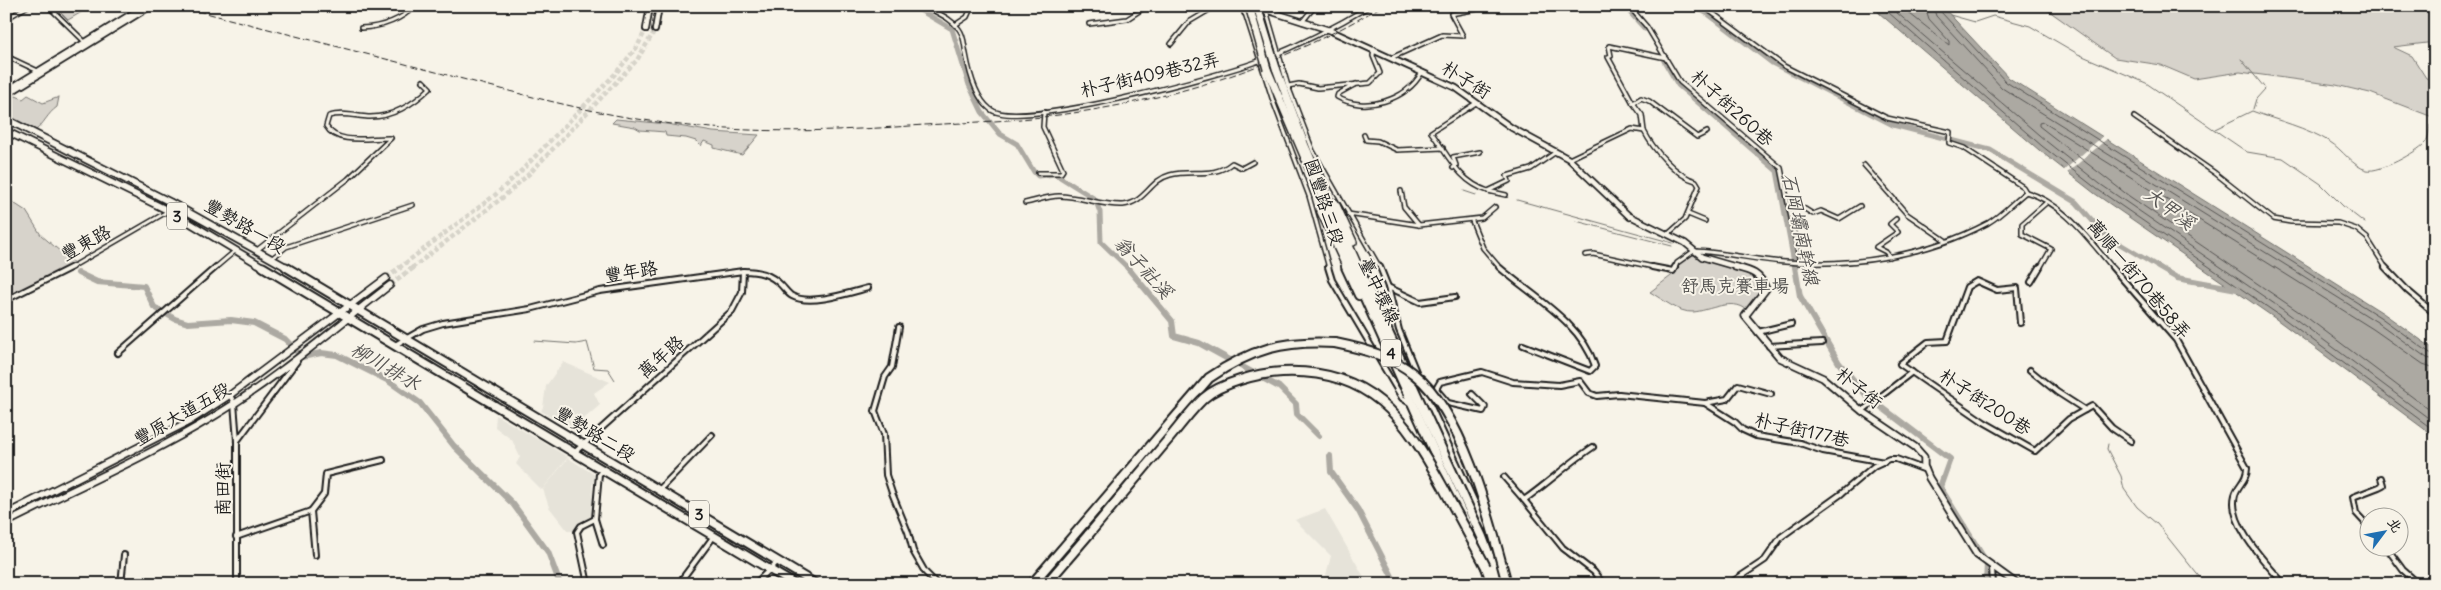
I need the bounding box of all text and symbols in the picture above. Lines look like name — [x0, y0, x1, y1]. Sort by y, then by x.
street label: 朴子街409巷32弄 — [1078, 47, 1222, 102]
street label: 朴子街 — [1437, 56, 1495, 104]
street label: 朴子街260巷 — [1686, 64, 1779, 151]
street label: 國豐路三段 — [1300, 155, 1349, 248]
water label: 石岡壩南幹線 — [1777, 171, 1825, 288]
water label: 大甲溪 — [2140, 181, 2201, 235]
street label: 豐勢路一段 — [201, 193, 290, 258]
road number: 3 — [167, 202, 187, 230]
street label: 萬順一街70巷58弄 — [2083, 214, 2196, 343]
street label: 豐東路 — [57, 219, 115, 266]
water label: 翁子社溪 — [1110, 231, 1179, 304]
street label: 臺中環線 — [1354, 253, 1405, 328]
street label: 豐年路 — [602, 256, 659, 287]
park label: 舒馬克賽車場 — [1681, 274, 1789, 297]
street label: 萬年路 — [633, 330, 688, 383]
water label: 柳川排水 — [347, 337, 426, 396]
road number: 4 — [1381, 339, 1401, 366]
street label: 朴子街 — [1831, 362, 1888, 414]
street label: 朴子街200巷 — [1935, 363, 2036, 440]
street label: 豐原大道五段 — [129, 377, 234, 451]
street label: 豐勢路二段 — [551, 401, 640, 467]
street label: 朴子街177巷 — [1752, 407, 1852, 452]
street label: 南田街 — [211, 462, 234, 516]
road number: 3 — [689, 500, 709, 528]
north arrow — [2358, 508, 2408, 558]
text: 北 — [2384, 514, 2406, 536]

